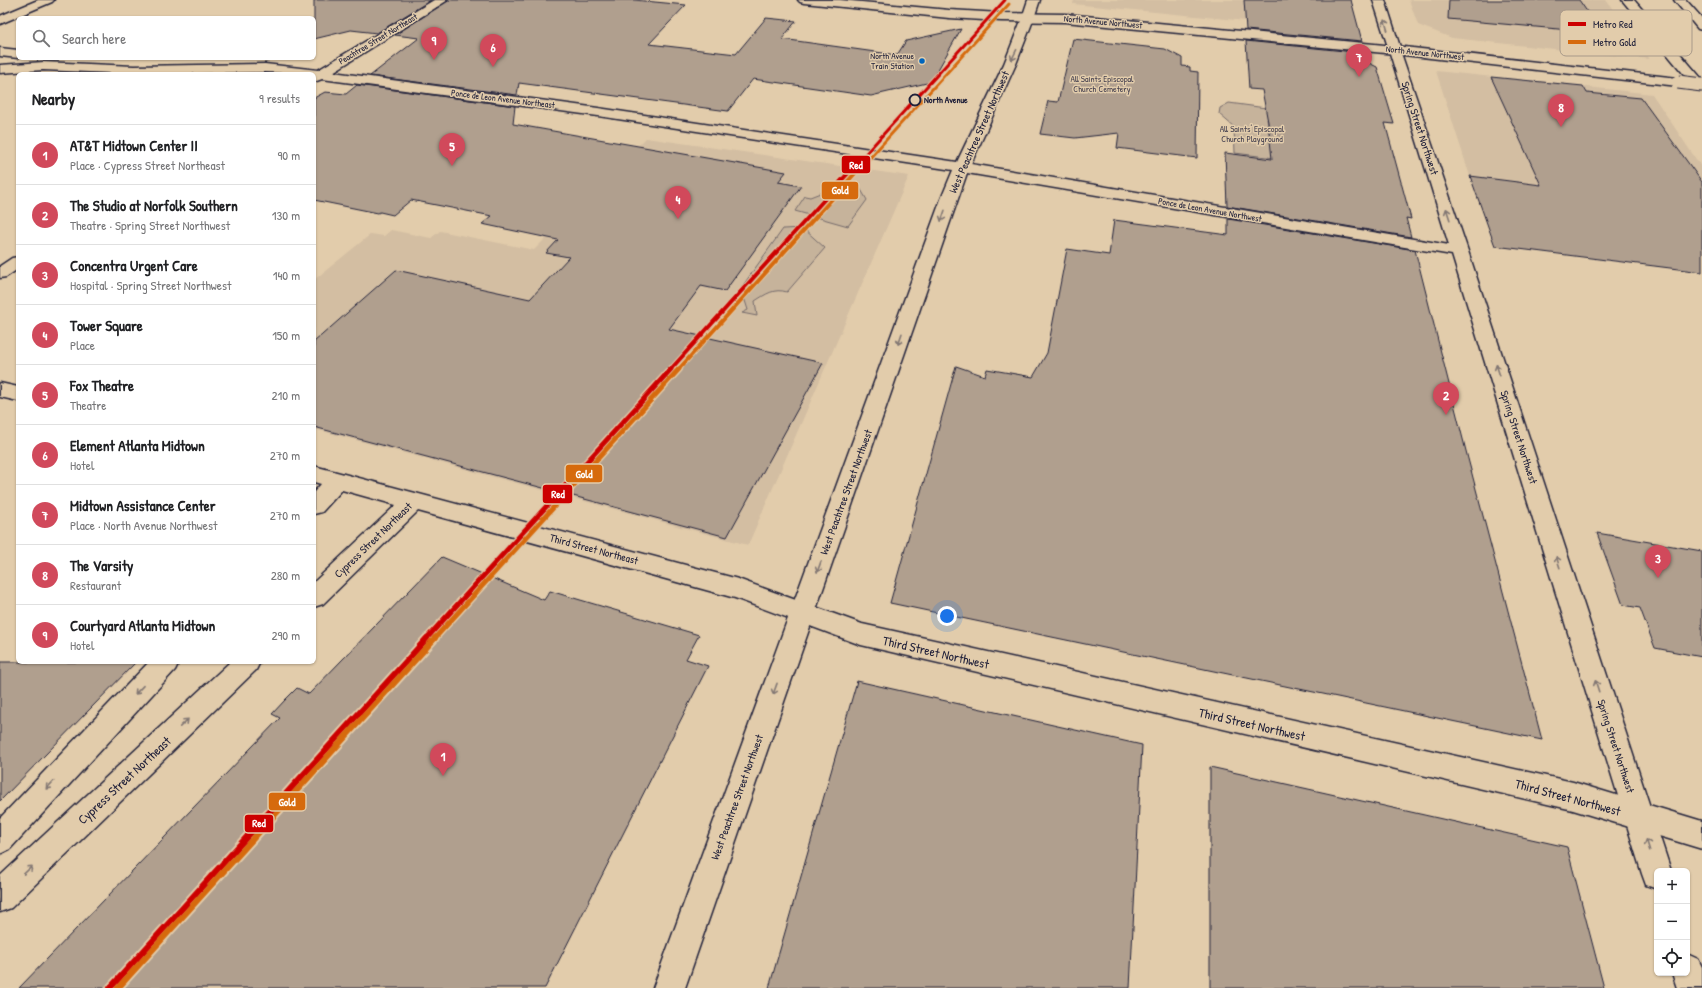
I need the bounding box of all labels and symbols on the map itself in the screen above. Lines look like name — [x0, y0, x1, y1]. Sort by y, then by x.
street label: Peachtree Street Northeast — [336, 10, 420, 67]
legend — [1560, 10, 1692, 56]
street label: North Avenue Northwest — [1063, 13, 1144, 31]
text: Metro Red — [1593, 17, 1633, 31]
one-way arrow — [1382, 19, 1389, 32]
pin: 9 — [421, 27, 447, 60]
pin: 6 — [480, 34, 506, 67]
text: Metro Gold — [1593, 35, 1637, 49]
street label: North Avenue Northwest — [1385, 43, 1466, 63]
pin: 7 — [1346, 44, 1372, 77]
one-way arrow — [1010, 48, 1017, 60]
place label: North Avenue Train Station — [870, 50, 914, 72]
marker: North Avenue Train Station — [917, 56, 927, 66]
street label: West Peachtree Street Northwest — [946, 68, 1012, 195]
park label: All Saints Episcopal Church Cemetery — [1071, 73, 1134, 95]
street label: Spring Street Northwest — [1398, 80, 1442, 177]
street label: Ponce de Leon Avenue Northeast — [450, 87, 556, 111]
marker: North Avenue — [908, 93, 922, 107]
place label: North Avenue — [924, 94, 968, 106]
pin: 8 — [1548, 94, 1574, 127]
park label: All Saints' Episcopal Church Playground — [1220, 123, 1285, 145]
pin: 5 — [439, 133, 465, 166]
line badge: Red — [841, 155, 871, 174]
text: Red — [849, 158, 864, 172]
line badge: Gold — [821, 181, 859, 200]
text: Gold — [832, 183, 849, 197]
pin: 4 — [665, 186, 691, 219]
street label: Ponce de Leon Avenue Northwest — [1157, 195, 1264, 225]
one-way arrow — [1444, 207, 1451, 220]
one-way arrow — [939, 210, 946, 223]
one-way arrow — [895, 332, 903, 344]
one-way arrow — [1493, 365, 1501, 377]
pin: 2 — [1433, 382, 1459, 415]
street label: Spring Street Northwest — [1497, 389, 1541, 486]
street label: West Peachtree Street Northwest — [817, 427, 875, 557]
line badge: Gold — [565, 464, 603, 483]
text: Gold — [576, 467, 593, 481]
line badge: Red — [542, 484, 573, 504]
text: Red — [551, 487, 566, 501]
street label: Cypress Street Northeast — [331, 499, 415, 581]
street label: Third Street Northeast — [548, 530, 640, 568]
pin: 3 — [1645, 545, 1671, 578]
one-way arrow — [1554, 555, 1561, 568]
one-way arrow — [814, 560, 822, 572]
your location — [937, 606, 957, 626]
street label: Third Street Northwest — [881, 631, 991, 673]
one-way arrow — [1593, 680, 1601, 692]
one-way arrow — [771, 683, 778, 696]
one-way arrow — [135, 685, 144, 695]
street label: Spring Street Northwest — [1594, 698, 1638, 795]
street label: Third Street Northwest — [1197, 703, 1307, 745]
one-way arrow — [179, 718, 189, 728]
street label: Cypress Street Northeast — [73, 732, 175, 828]
street label: West Peachtree Street Northwest — [708, 732, 766, 862]
pin: 1 — [430, 743, 456, 776]
street label: Third Street Northwest — [1513, 774, 1623, 820]
one-way arrow — [45, 780, 55, 790]
line badge: Gold — [268, 792, 306, 811]
text: Gold — [279, 795, 296, 809]
line badge: Red — [244, 814, 274, 833]
text: Red — [252, 816, 267, 830]
one-way arrow — [1644, 839, 1651, 852]
one-way arrow — [23, 865, 33, 875]

